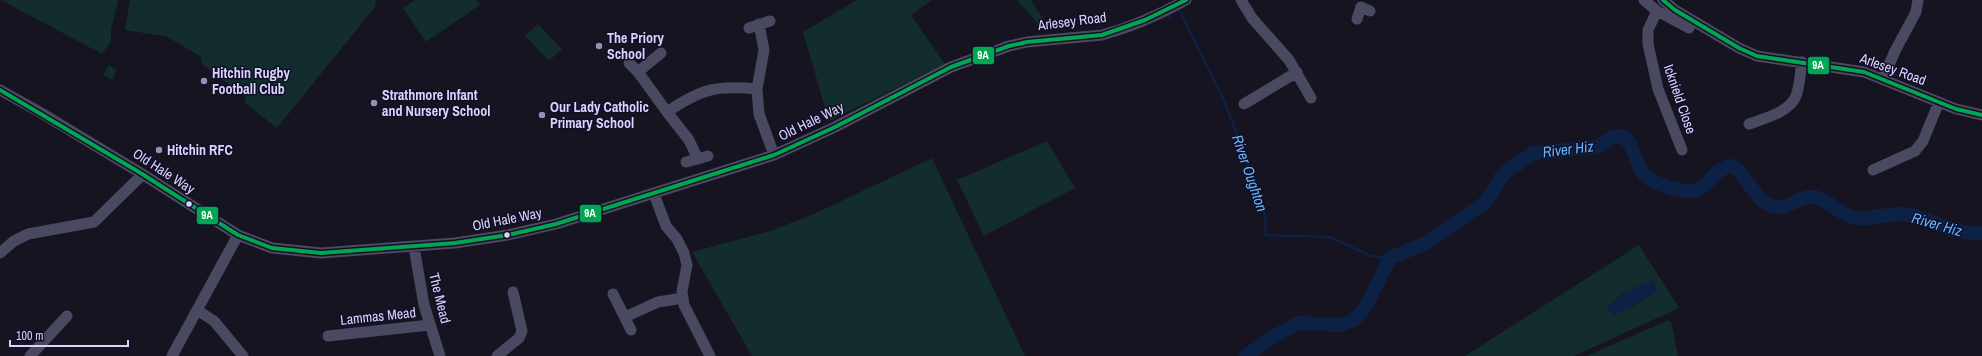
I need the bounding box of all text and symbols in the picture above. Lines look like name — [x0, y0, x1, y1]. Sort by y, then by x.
street label: Arlesey Road — [1036, 8, 1107, 34]
place label: The Priory School — [607, 29, 664, 63]
marker: The Priory School — [594, 41, 604, 51]
line badge: 9A — [972, 46, 995, 65]
text: 9A — [977, 48, 989, 62]
street label: Arlesey Road — [1857, 48, 1928, 89]
line badge: 9A — [1807, 56, 1830, 75]
text: 9A — [1812, 58, 1824, 72]
street label: Icknield Close — [1660, 62, 1700, 136]
place label: Hitchin Rugby Football Club — [212, 64, 290, 98]
marker: Hitchin Rugby Football Club — [199, 76, 209, 86]
place label: Strathmore Infant and Nursery School — [382, 86, 490, 120]
street label: Old Hale Way — [775, 97, 847, 145]
marker: Strathmore Infant and Nursery School — [369, 98, 379, 108]
place label: Our Lady Catholic Primary School — [550, 98, 649, 132]
marker: Our Lady Catholic Primary School — [537, 110, 547, 120]
water label: River Oughton — [1227, 132, 1273, 214]
water label: River Hiz — [1541, 135, 1596, 163]
place label: Hitchin RFC — [167, 141, 233, 159]
street label: Old Hale Way — [130, 144, 199, 198]
marker: Hitchin RFC — [154, 145, 164, 155]
unlabelled marker — [184, 199, 194, 209]
street label: Old Hale Way — [471, 203, 544, 235]
line badge: 9A — [579, 204, 602, 223]
line badge: 9A — [196, 206, 219, 225]
text: 9A — [584, 206, 596, 220]
water label: River Hiz — [1909, 207, 1965, 241]
text: 9A — [201, 208, 213, 222]
unlabelled marker — [502, 230, 512, 240]
street label: The Mead — [425, 271, 455, 325]
street label: Lammas Mead — [339, 303, 417, 329]
scale bar — [10, 322, 128, 348]
text: 100 m — [16, 328, 43, 344]

